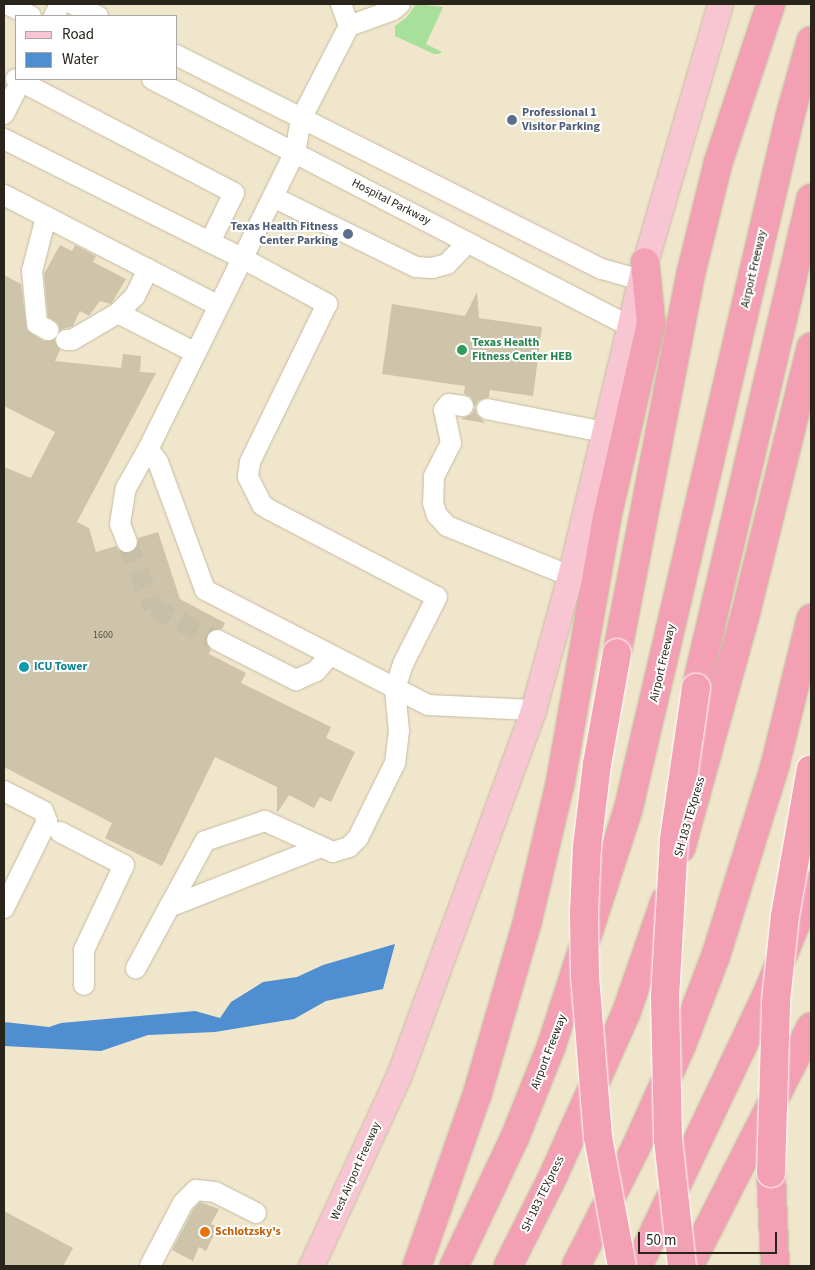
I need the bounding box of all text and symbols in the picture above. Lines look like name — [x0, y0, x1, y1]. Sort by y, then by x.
legend — [15, 15, 178, 80]
text: Road — [62, 24, 94, 45]
text: Water — [62, 49, 98, 70]
place label: Professional 1 Visitor Parking — [522, 106, 600, 134]
marker: Professional 1 Visitor Parking — [506, 114, 518, 126]
street label: Hospital Parkway — [349, 176, 433, 228]
place label: Texas Health Fitness Center Parking — [230, 220, 338, 248]
marker: Texas Health Fitness Center Parking — [342, 228, 354, 240]
street label: Airport Freeway — [738, 229, 770, 309]
place label: Texas Health Fitness Center HEB — [472, 336, 572, 364]
marker: Texas Health Fitness Center HEB — [456, 344, 468, 356]
street label: Airport Freeway — [647, 623, 679, 703]
house number: 1600 — [93, 630, 113, 642]
place label: ICU Tower — [34, 660, 87, 674]
marker: ICU Tower — [18, 661, 30, 673]
street label: SH 183 TEXpress — [672, 775, 708, 859]
street label: Airport Freeway — [528, 1012, 570, 1092]
street label: West Airport Freeway — [328, 1120, 384, 1222]
street label: SH 183 TEXpress — [518, 1154, 568, 1234]
scale bar — [640, 1222, 779, 1254]
place label: Schlotzsky's — [215, 1225, 281, 1239]
marker: Schlotzsky's — [199, 1226, 211, 1238]
text: 50 m — [646, 1230, 676, 1251]

